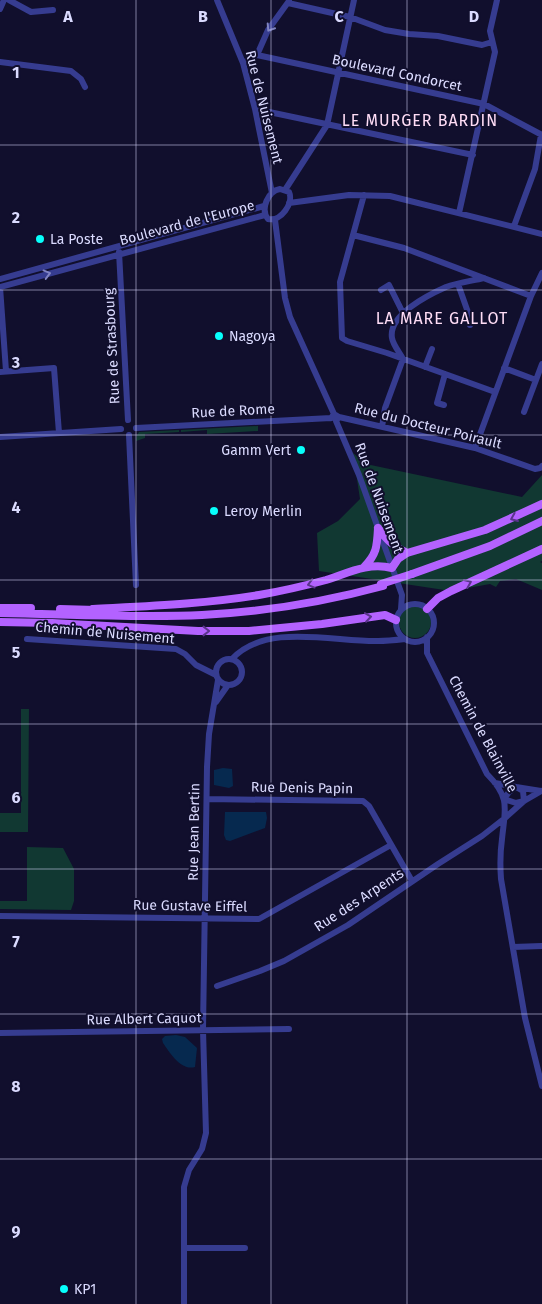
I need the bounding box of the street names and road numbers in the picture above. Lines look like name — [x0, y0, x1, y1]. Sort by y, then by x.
street label: Rue de Nuisement — [242, 48, 287, 166]
street label: Boulevard Condorcet — [330, 51, 464, 95]
street label: Boulevard de l'Europe — [118, 197, 256, 249]
street label: Rue de Strasbourg — [100, 287, 124, 405]
street label: Rue du Docteur Poirault — [352, 399, 504, 453]
street label: Rue de Rome — [191, 400, 275, 422]
street label: Rue de Nuisement — [351, 440, 407, 556]
street label: Chemin de Nuisement — [35, 618, 176, 648]
street label: Chemin de Blainville — [445, 673, 521, 795]
street label: Rue Denis Papin — [251, 779, 353, 797]
street label: Rue Jean Bertin — [185, 783, 203, 881]
street label: Rue des Arpents — [311, 864, 407, 935]
street label: Rue Gustave Eiffel — [133, 897, 247, 915]
street label: Rue Albert Caquot — [86, 1009, 203, 1029]

